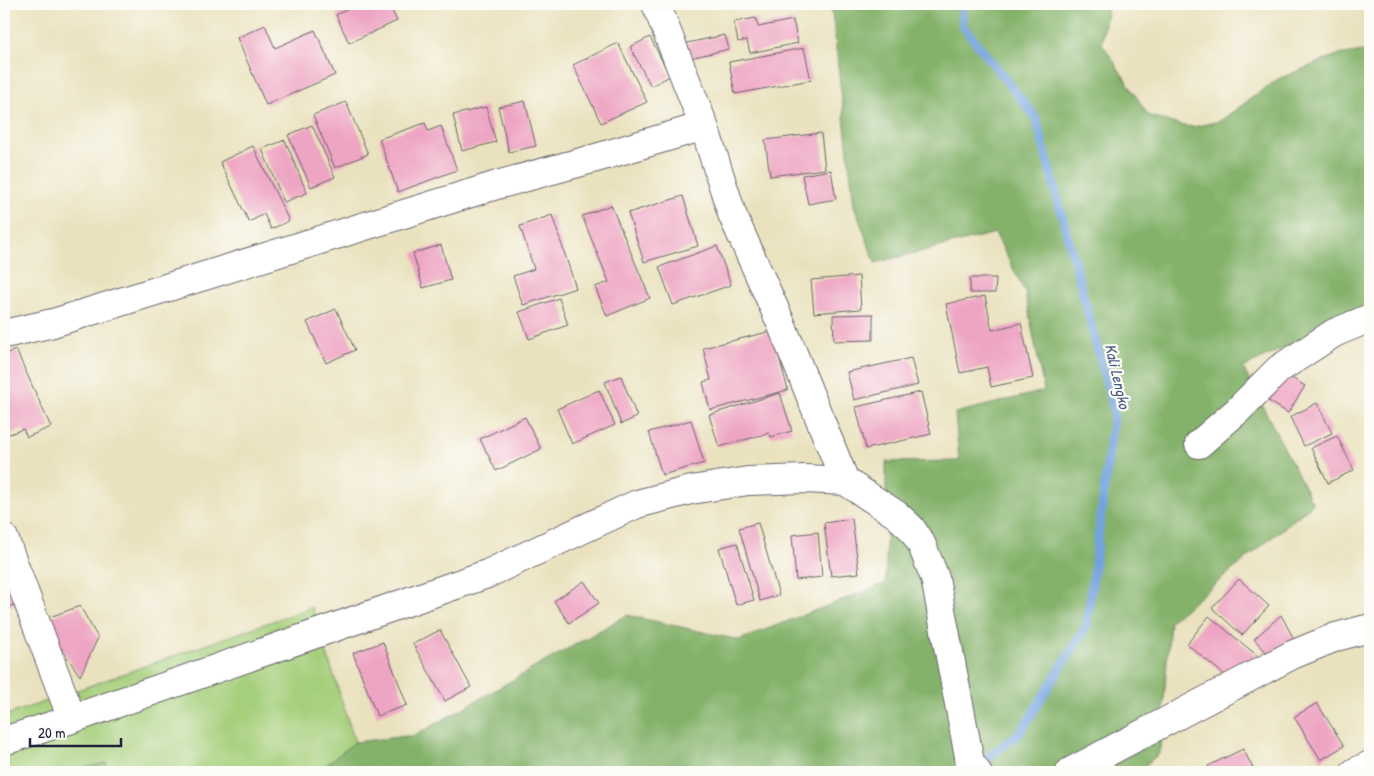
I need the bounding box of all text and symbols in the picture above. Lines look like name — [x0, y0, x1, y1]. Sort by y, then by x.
water label: Kali Lengko — [1100, 341, 1136, 412]
scale bar — [30, 716, 121, 748]
text: 20 m — [38, 722, 65, 743]

